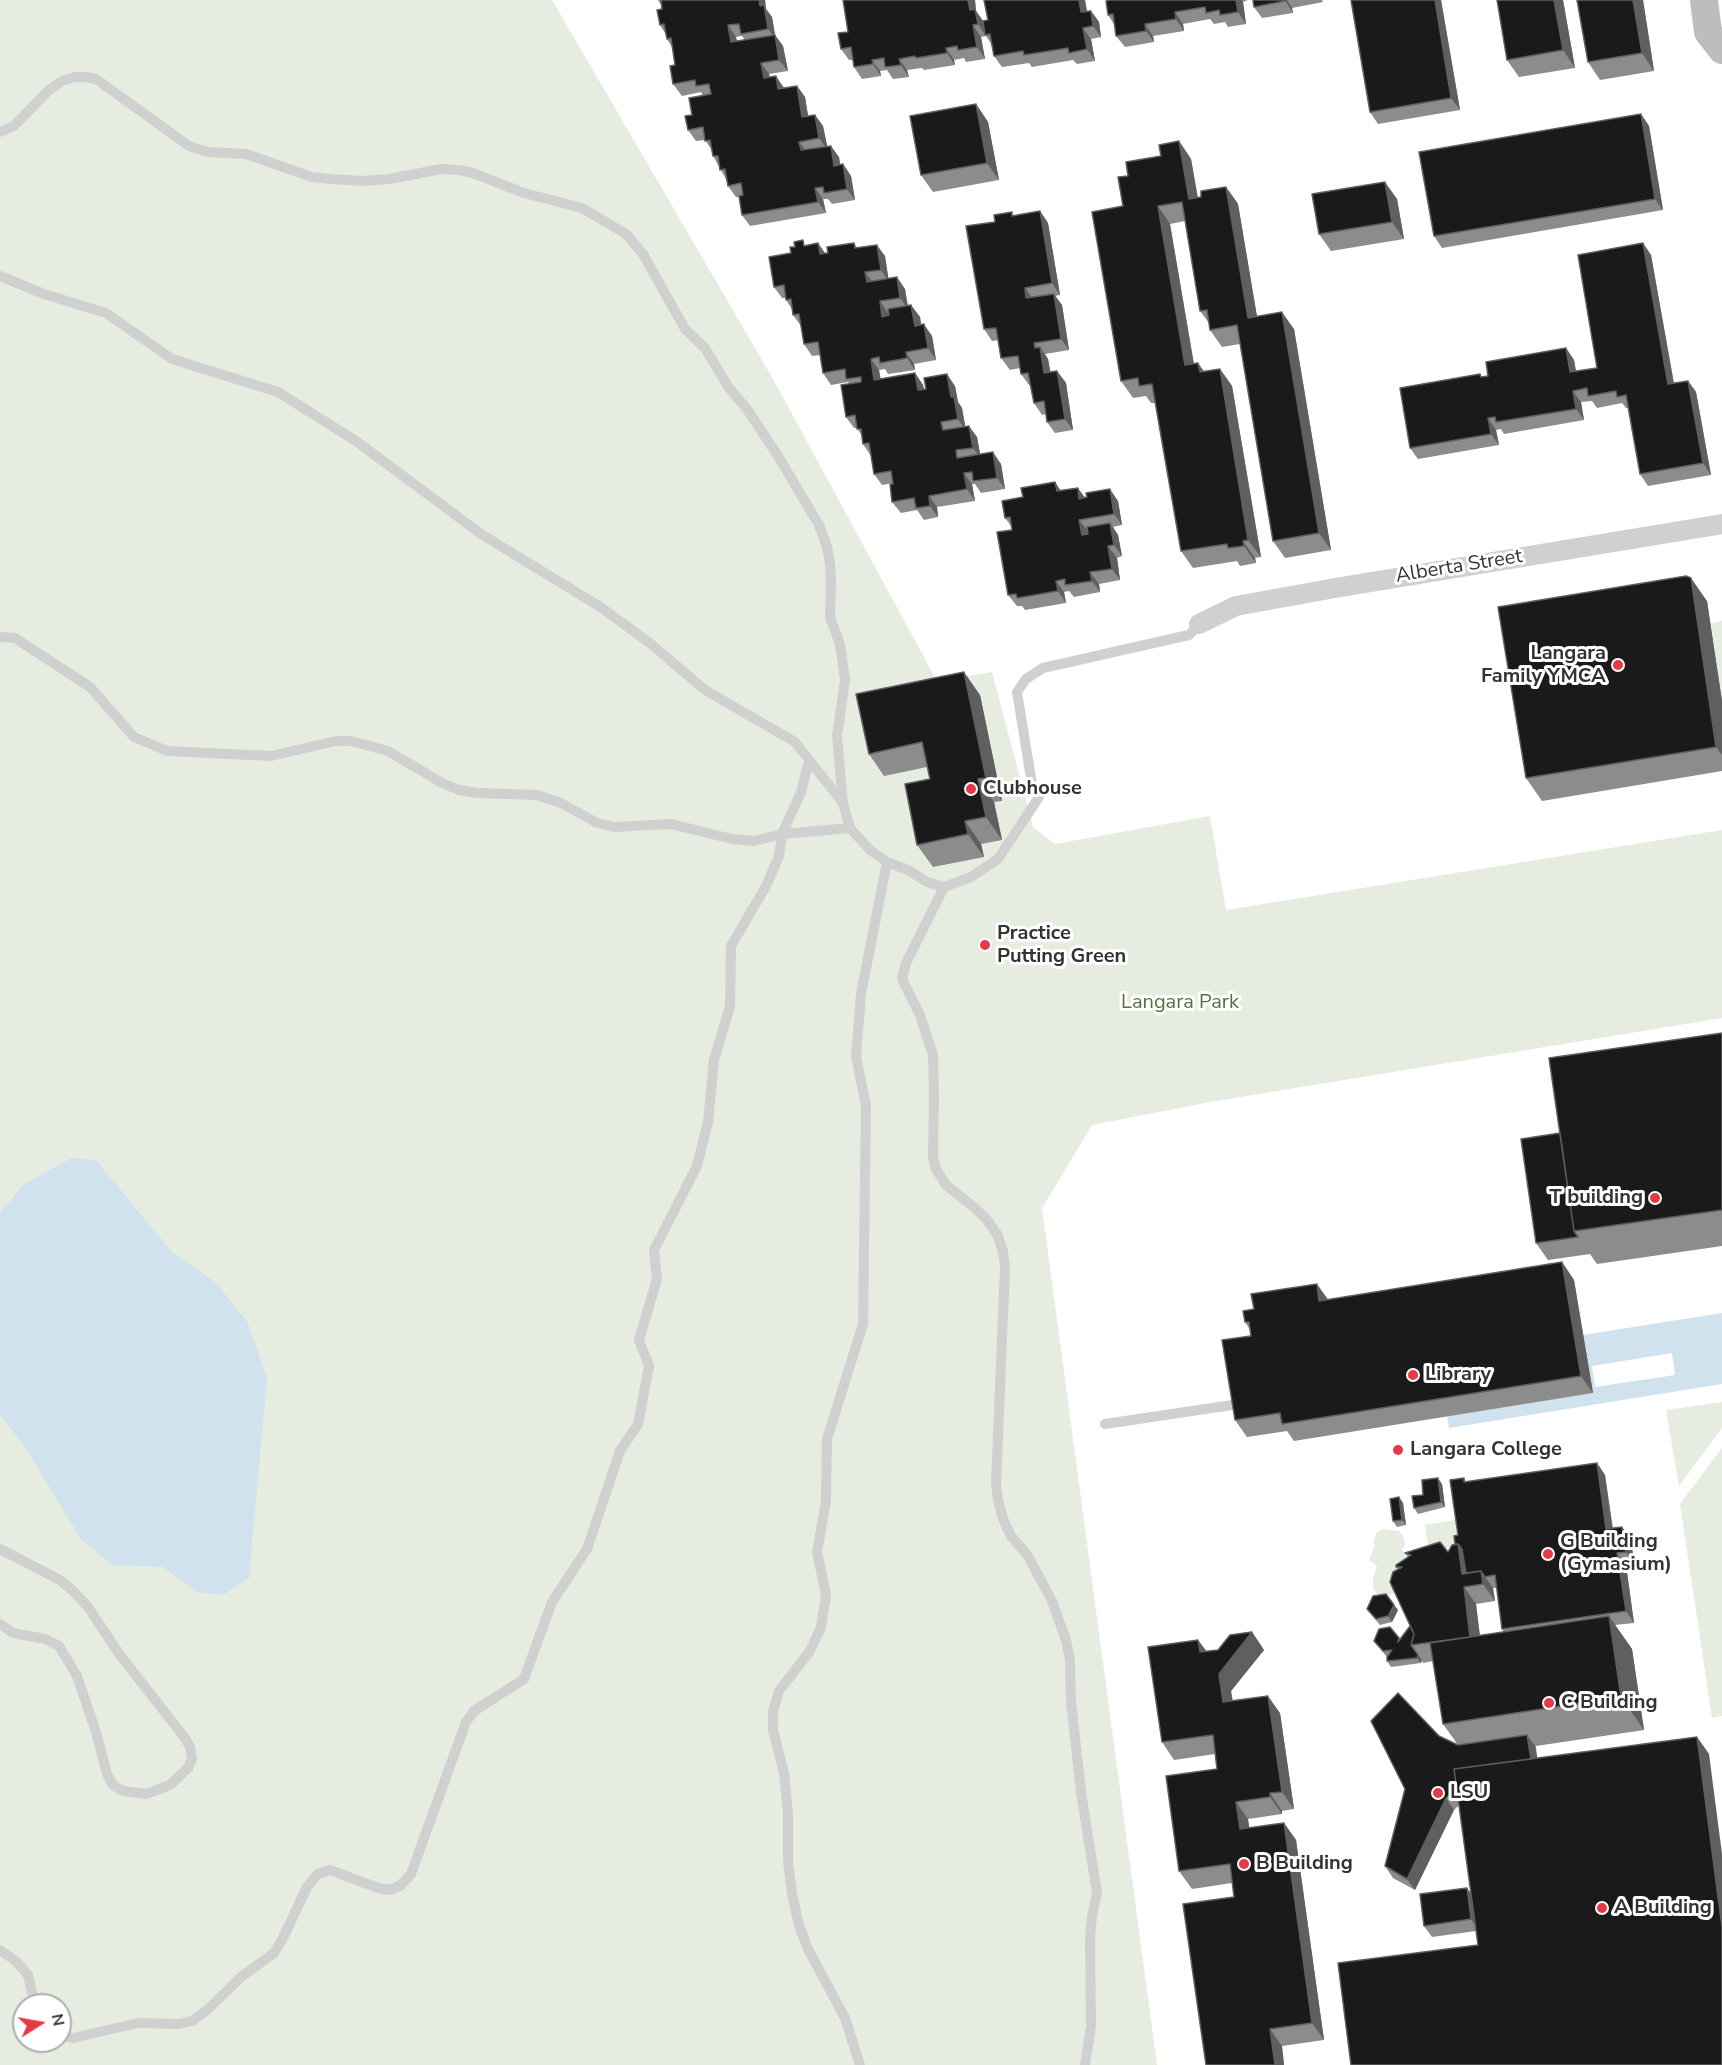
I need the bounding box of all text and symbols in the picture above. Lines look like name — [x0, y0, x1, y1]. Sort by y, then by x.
street label: Alberta Street — [1394, 545, 1524, 589]
place label: Langara Family YMCA — [1481, 642, 1606, 689]
marker: Langara Family YMCA — [1611, 658, 1625, 672]
place label: Clubhouse — [983, 777, 1082, 801]
marker: Clubhouse — [964, 782, 978, 796]
place label: Practice Putting Green — [997, 922, 1126, 969]
marker: Practice Putting Green — [978, 938, 992, 952]
park label: Langara Park — [1121, 991, 1239, 1015]
place label: T building — [1549, 1186, 1643, 1210]
marker: T building — [1648, 1191, 1662, 1205]
place label: Library — [1425, 1363, 1491, 1387]
marker: Library — [1406, 1368, 1420, 1382]
place label: Langara College — [1410, 1438, 1562, 1462]
marker: Langara College — [1391, 1443, 1405, 1457]
place label: G Building (Gymasium) — [1560, 1530, 1672, 1577]
marker: G Building (Gymasium) — [1541, 1547, 1555, 1561]
place label: C Building — [1561, 1691, 1658, 1715]
marker: C Building — [1542, 1696, 1556, 1710]
place label: LSU — [1450, 1781, 1488, 1805]
marker: LSU — [1431, 1786, 1445, 1800]
place label: B Building — [1256, 1852, 1353, 1876]
marker: B Building — [1237, 1857, 1251, 1871]
place label: A Building — [1614, 1896, 1712, 1920]
marker: A Building — [1595, 1901, 1609, 1915]
north arrow — [12, 1993, 72, 2053]
text: N — [46, 2012, 70, 2028]

